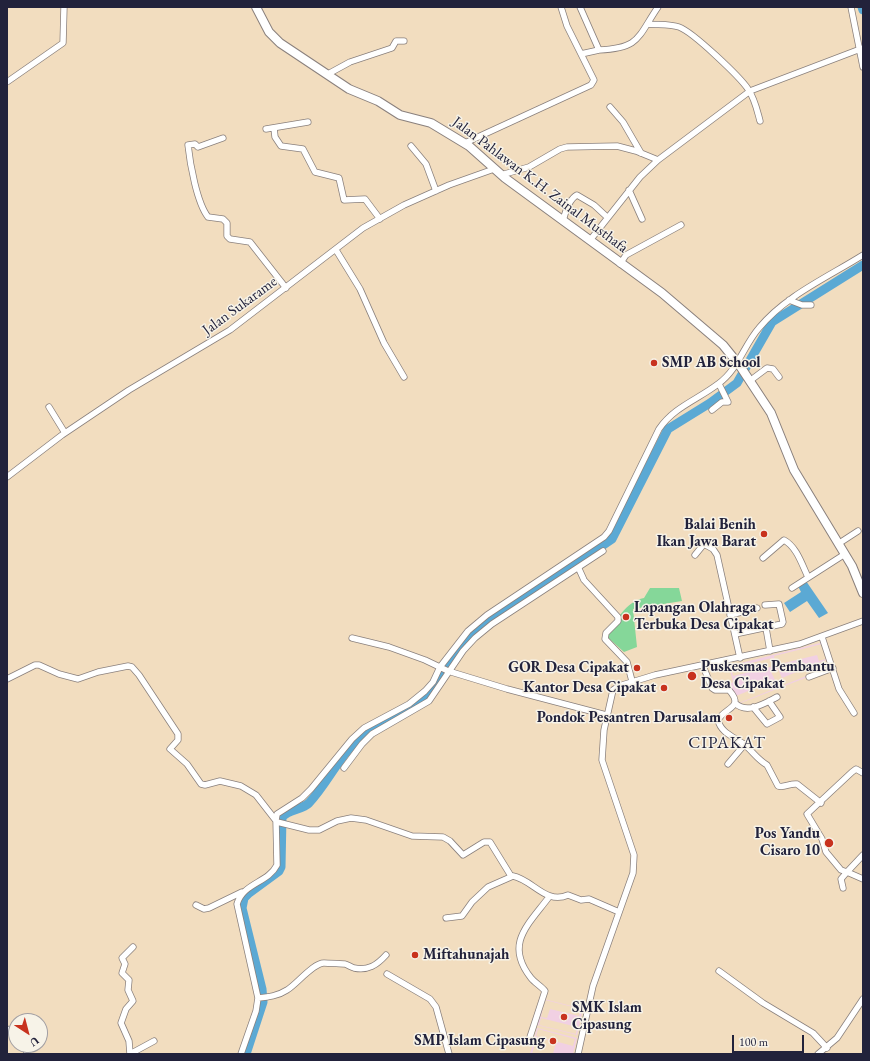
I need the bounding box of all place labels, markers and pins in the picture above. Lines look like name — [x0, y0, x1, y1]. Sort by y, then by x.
place label: SMP AB School — [662, 354, 761, 372]
marker: SMP AB School — [649, 358, 659, 368]
place label: Balai Benih Ikan Jawa Barat — [657, 516, 756, 551]
marker: Balai Benih Ikan Jawa Barat — [759, 529, 769, 539]
place label: Lapangan Olahraga Terbuka Desa Cipakat — [634, 599, 774, 634]
marker: Lapangan Olahraga Terbuka Desa Cipakat — [621, 612, 631, 622]
place label: Puskesmas Pembantu Desa Cipakat — [701, 658, 835, 693]
place label: GOR Desa Cipakat — [508, 659, 629, 677]
marker: GOR Desa Cipakat — [632, 663, 642, 673]
marker: Puskesmas Pembantu Desa Cipakat — [686, 670, 698, 682]
place label: Kantor Desa Cipakat — [523, 679, 656, 697]
marker: Kantor Desa Cipakat — [659, 683, 669, 693]
place label: Pondok Pesantren Darusalam — [537, 709, 721, 727]
marker: Pondok Pesantren Darusalam — [724, 713, 734, 723]
place label: Pos Yandu Cisaro 10 — [755, 825, 820, 860]
marker: Pos Yandu Cisaro 10 — [823, 837, 835, 849]
place label: Miftahunajah — [423, 946, 509, 964]
marker: Miftahunajah — [410, 950, 420, 960]
place label: SMK Islam Cipasung — [572, 999, 642, 1034]
marker: SMK Islam Cipasung — [559, 1012, 569, 1022]
place label: SMP Islam Cipasung — [414, 1032, 545, 1050]
marker: SMP Islam Cipasung — [548, 1036, 558, 1046]

